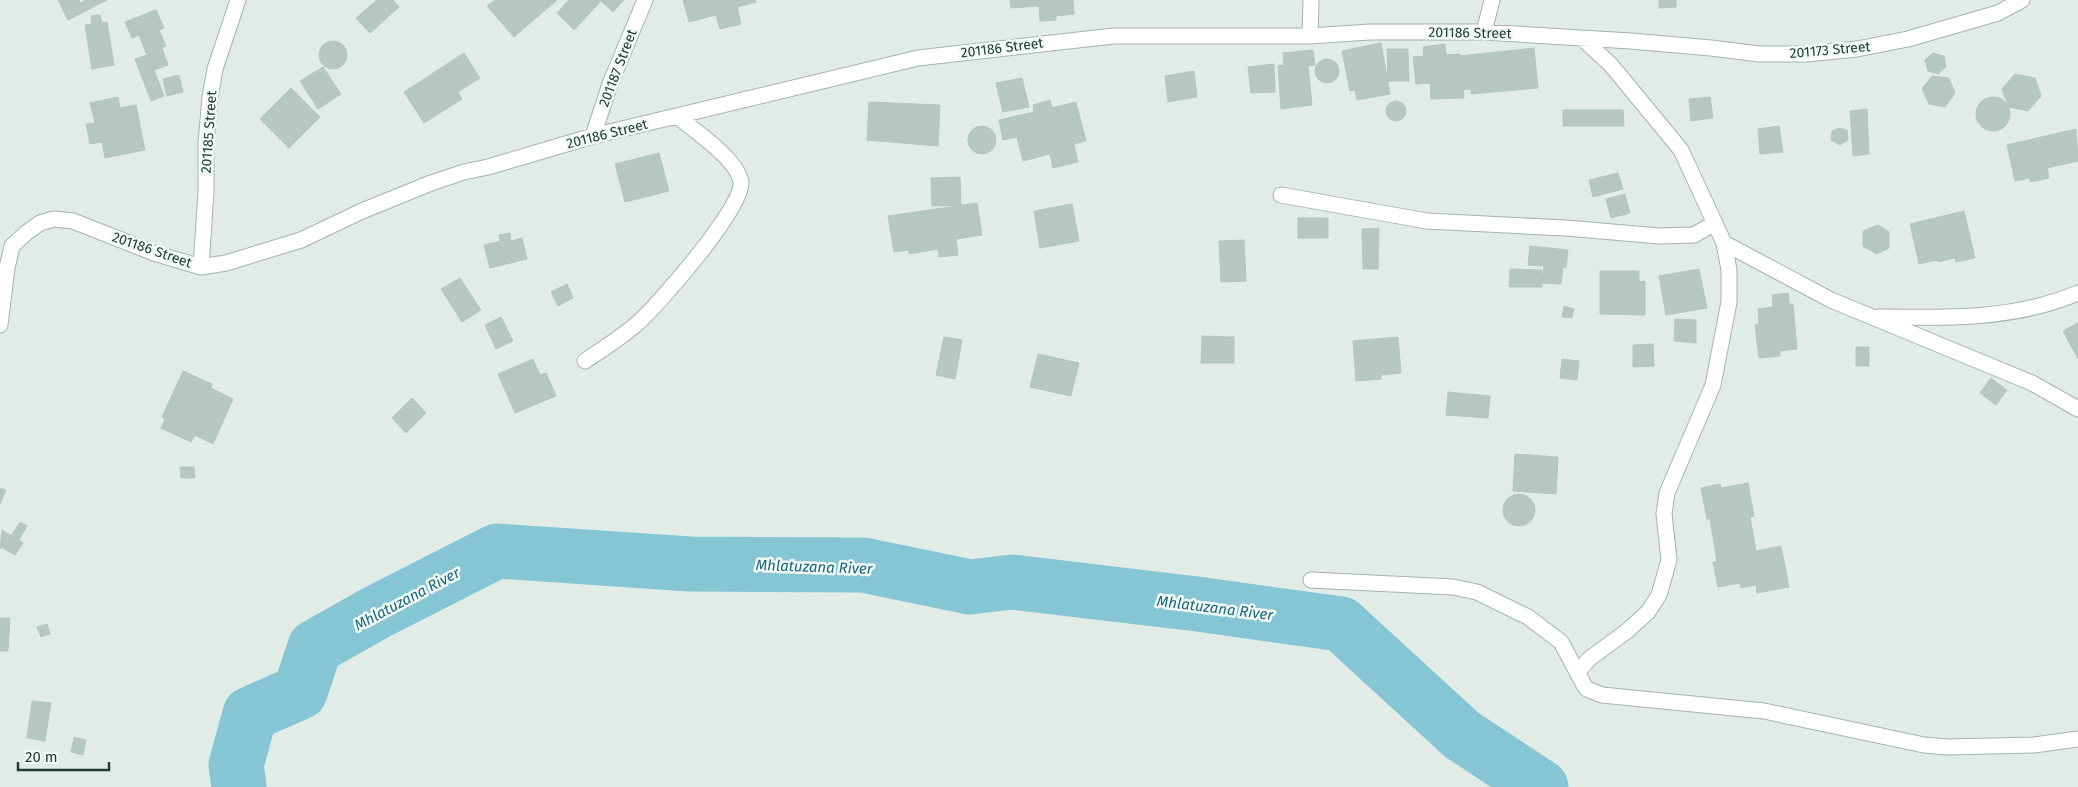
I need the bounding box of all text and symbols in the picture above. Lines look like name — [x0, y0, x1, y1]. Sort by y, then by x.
street label: 201186 Street — [1428, 24, 1513, 42]
street label: 201187 Street — [595, 26, 641, 109]
street label: 201186 Street — [960, 34, 1045, 62]
street label: 201173 Street — [1789, 38, 1872, 62]
street label: 201185 Street — [198, 89, 220, 174]
street label: 201186 Street — [565, 115, 650, 152]
street label: 201186 Street — [110, 228, 195, 272]
water label: Mhlatuzana River — [755, 556, 874, 578]
water label: Mhlatuzana River — [351, 563, 464, 634]
water label: Mhlatuzana River — [1156, 592, 1275, 624]
scale bar — [18, 740, 109, 772]
text: 20 m — [25, 748, 58, 766]

